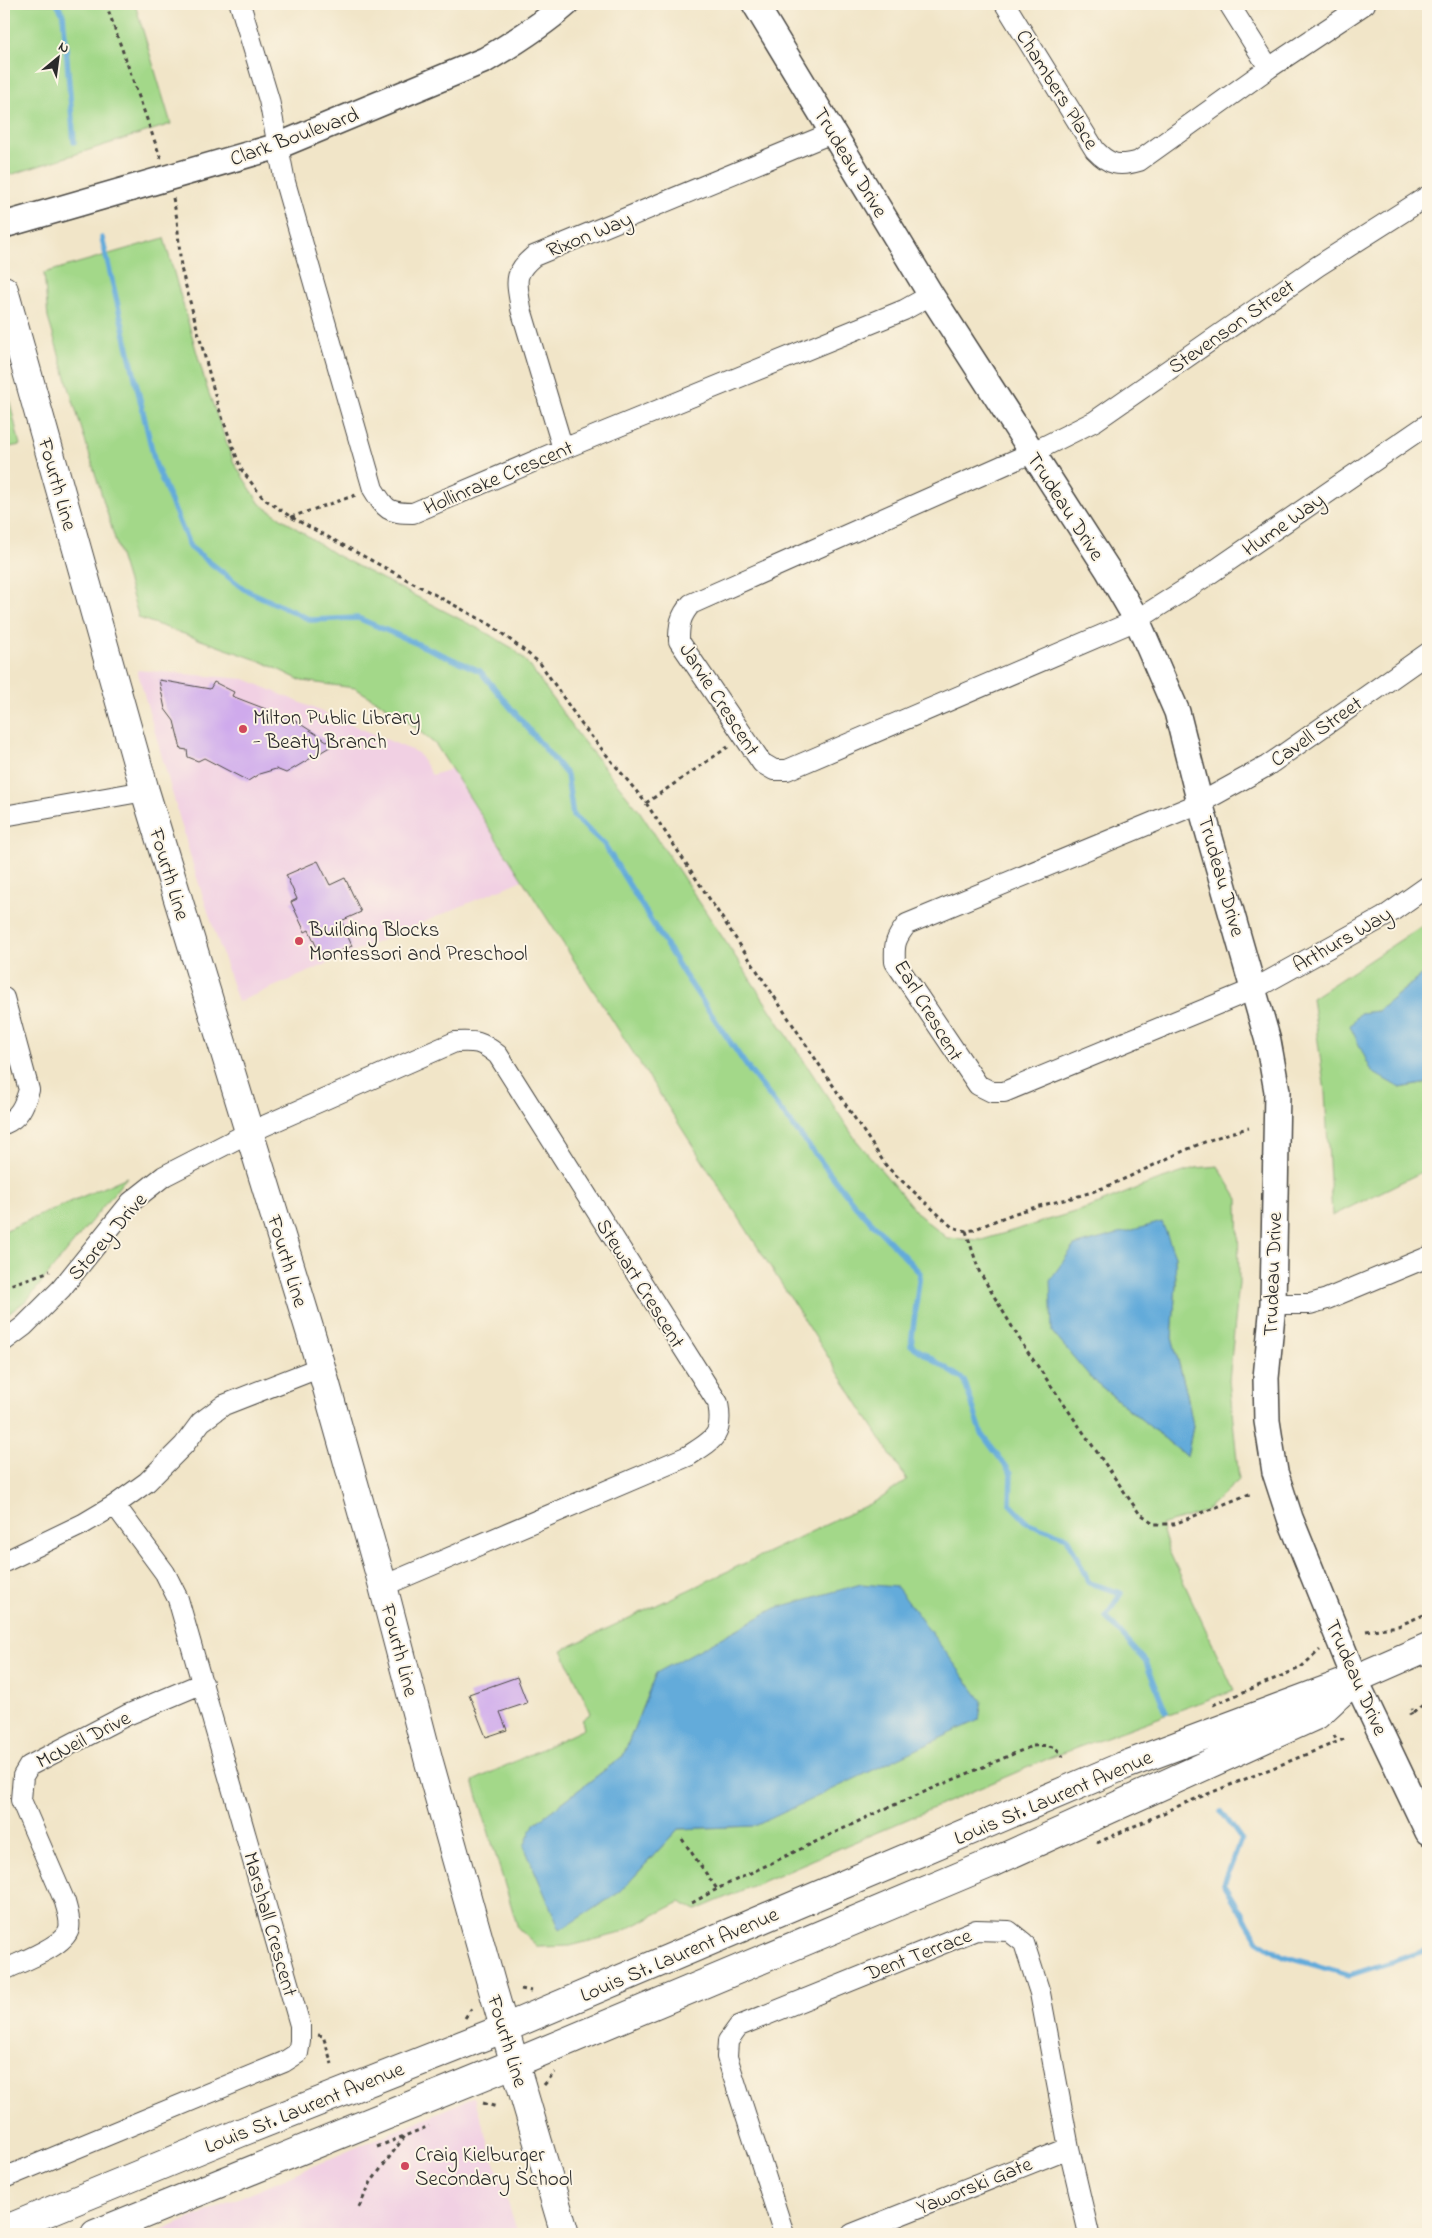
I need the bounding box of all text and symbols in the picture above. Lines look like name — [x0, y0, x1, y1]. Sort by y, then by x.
street label: Chambers Place — [1007, 24, 1106, 156]
north arrow — [32, 32, 82, 82]
text: N — [54, 36, 73, 59]
street label: Clark Boulevard — [226, 101, 363, 175]
street label: Trudeau Drive — [804, 102, 894, 224]
street label: Rixon Way — [542, 205, 638, 268]
street label: Stevenson Street — [1163, 273, 1302, 383]
street label: Fourth Line — [28, 434, 84, 535]
street label: Hollinrake Crescent — [419, 434, 578, 524]
street label: Trudeau Drive — [1018, 447, 1111, 568]
street label: Hume Way — [1237, 486, 1333, 567]
street label: Jarvie Crescent — [671, 638, 766, 762]
street label: Cavell Street — [1265, 690, 1369, 775]
place label: Milton Public Library - Beaty Branch — [253, 704, 421, 760]
marker: Milton Public Library - Beaty Branch — [237, 723, 249, 735]
street label: Trudeau Drive — [1189, 813, 1252, 941]
street label: Fourth Line — [140, 824, 196, 925]
street label: Arthurs Way — [1288, 900, 1399, 983]
place label: Building Blocks Montessori and Preschool — [308, 916, 528, 970]
marker: Building Blocks Montessori and Preschool — [293, 935, 305, 947]
street label: Earl Crescent — [885, 955, 969, 1067]
street label: Storey Drive — [62, 1186, 157, 1289]
street label: Fourth Line — [258, 1211, 314, 1312]
street label: Trudeau Drive — [1257, 1211, 1291, 1337]
street label: Stewart Crescent — [587, 1213, 691, 1355]
street label: Fourth Line — [371, 1600, 425, 1701]
street label: Trudeau Drive — [1316, 1615, 1394, 1741]
street label: McNeil Drive — [32, 1704, 137, 1777]
street label: Louis St. Laurent Avenue — [950, 1743, 1158, 1854]
street label: Marshall Crescent — [234, 1849, 304, 2000]
street label: Louis St. Laurent Avenue — [576, 1900, 784, 2011]
street label: Dent Terrace — [860, 1922, 977, 1990]
street label: Fourth Line — [478, 1991, 534, 2092]
street label: Louis St. Laurent Avenue — [200, 2055, 410, 2163]
place label: Craig Kielburger Secondary School — [415, 2141, 573, 2197]
street label: Yaworski Gate — [913, 2150, 1037, 2224]
marker: Craig Kielburger Secondary School — [399, 2160, 411, 2172]

